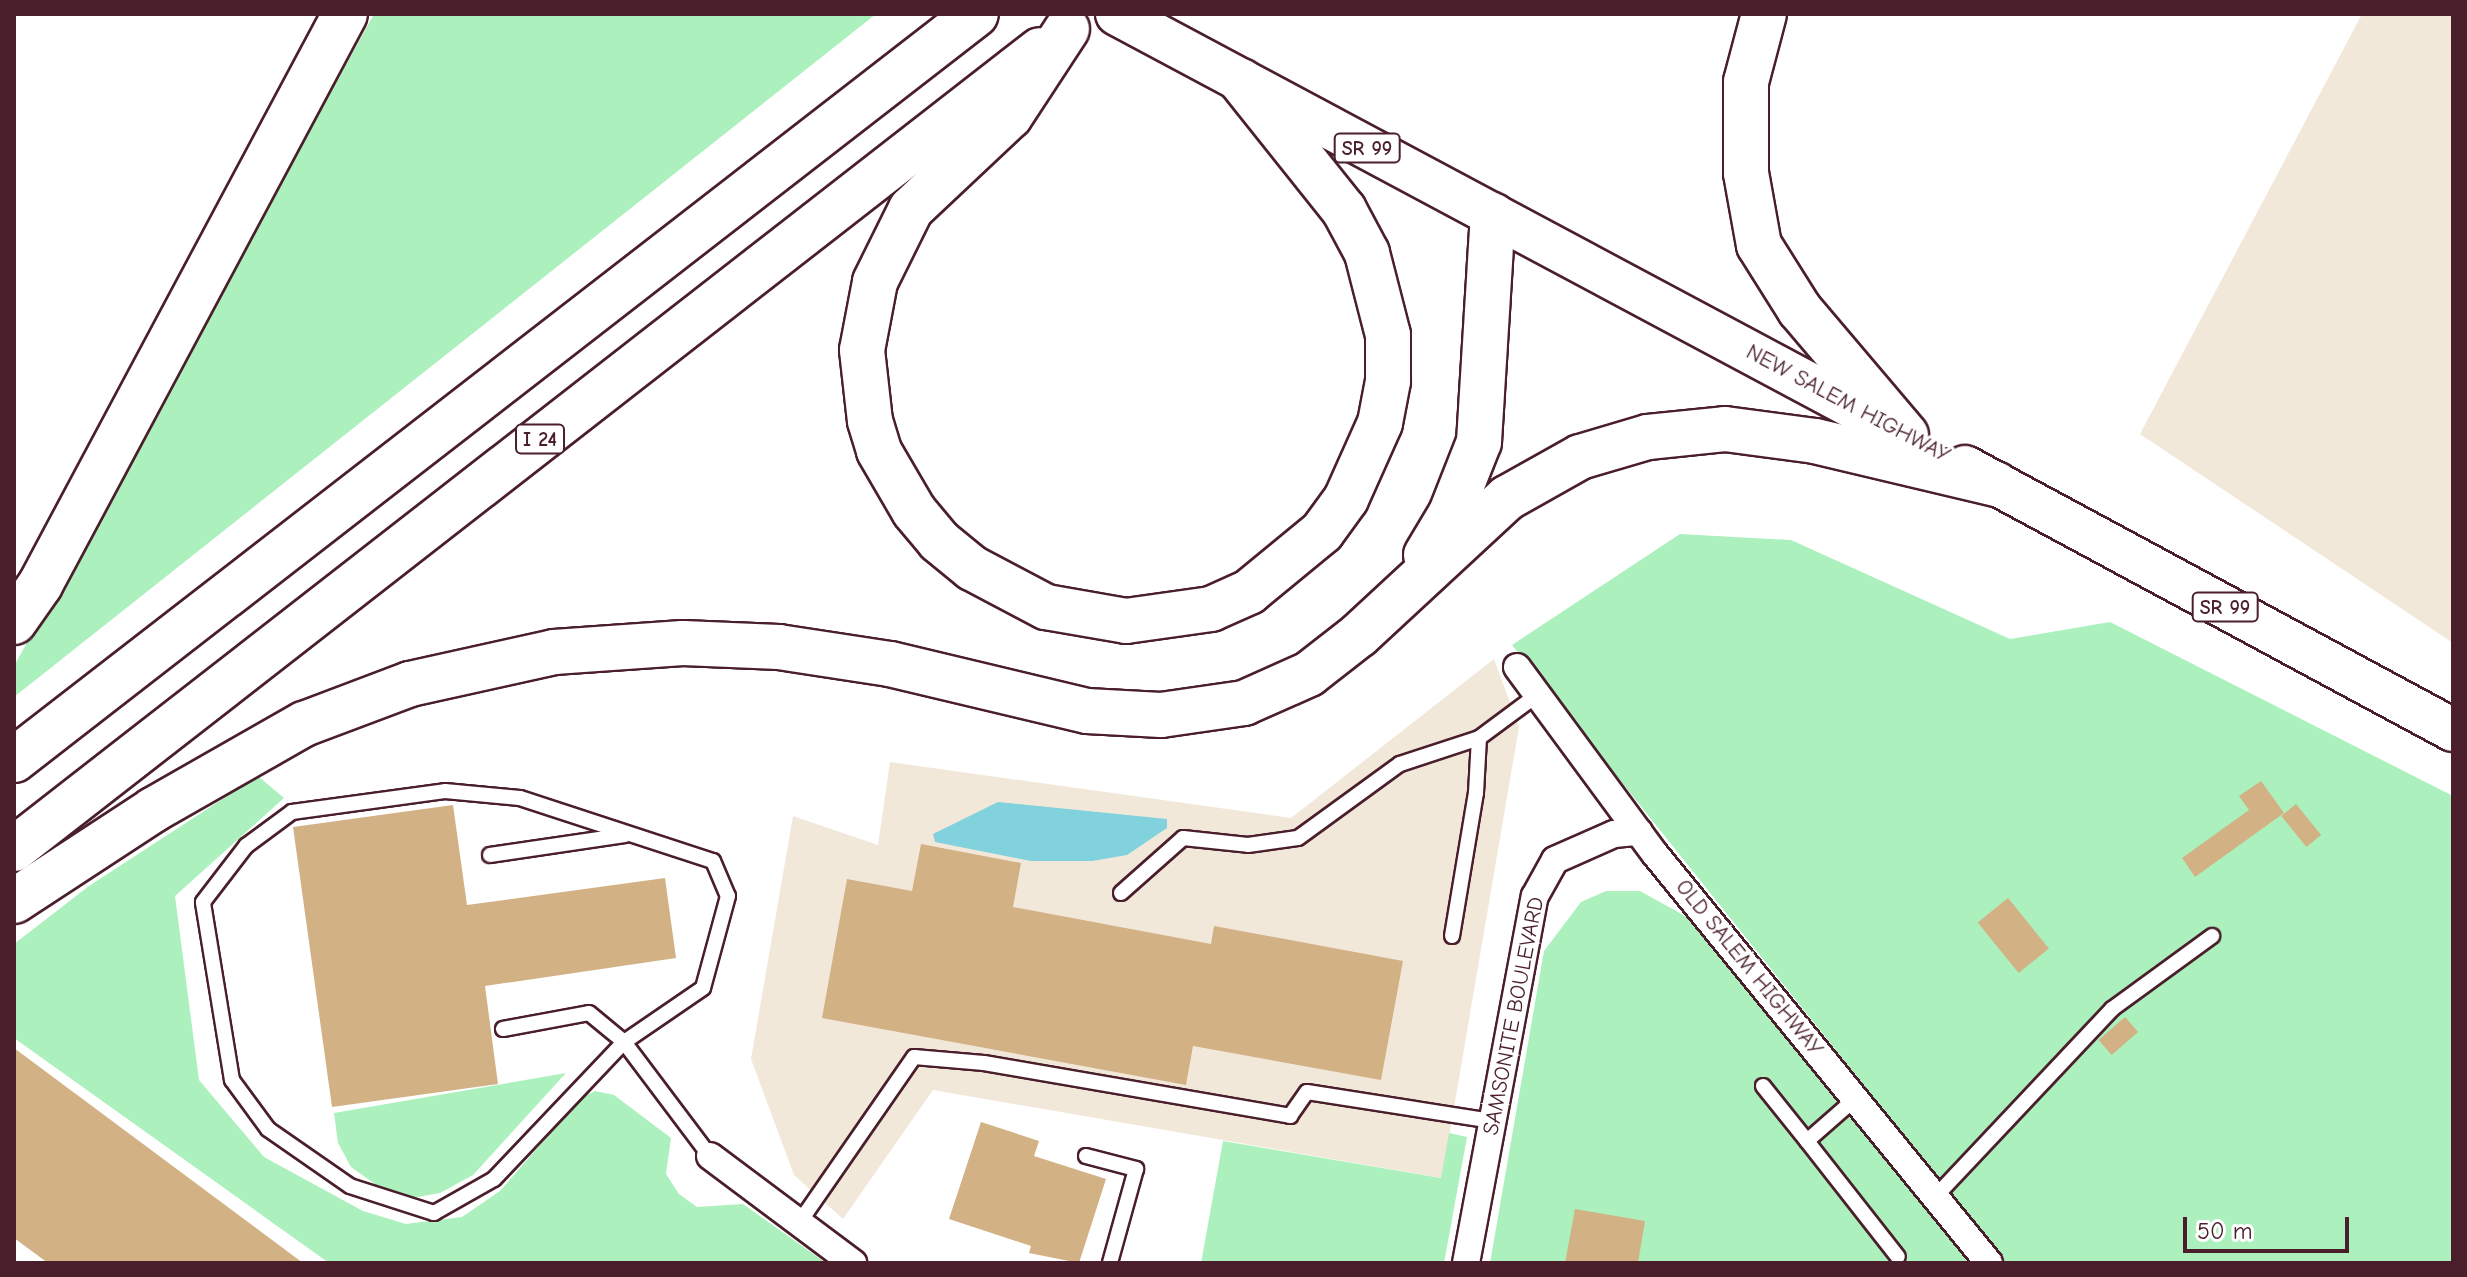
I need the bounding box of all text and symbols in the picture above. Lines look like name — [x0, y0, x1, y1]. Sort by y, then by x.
road number: SR 99 — [1333, 132, 1401, 164]
street label: NEW SALEM HIGHWAY — [1742, 339, 1954, 469]
road number: I 24 — [514, 423, 566, 455]
road number: SR 99 — [2191, 591, 2259, 623]
street label: OLD SALEM HIGHWAY — [1670, 874, 1828, 1062]
street label: SAMSONITE BOULEVARD — [1478, 895, 1550, 1137]
scale bar — [2187, 1201, 2353, 1251]
text: 50 m — [2197, 1217, 2253, 1245]

